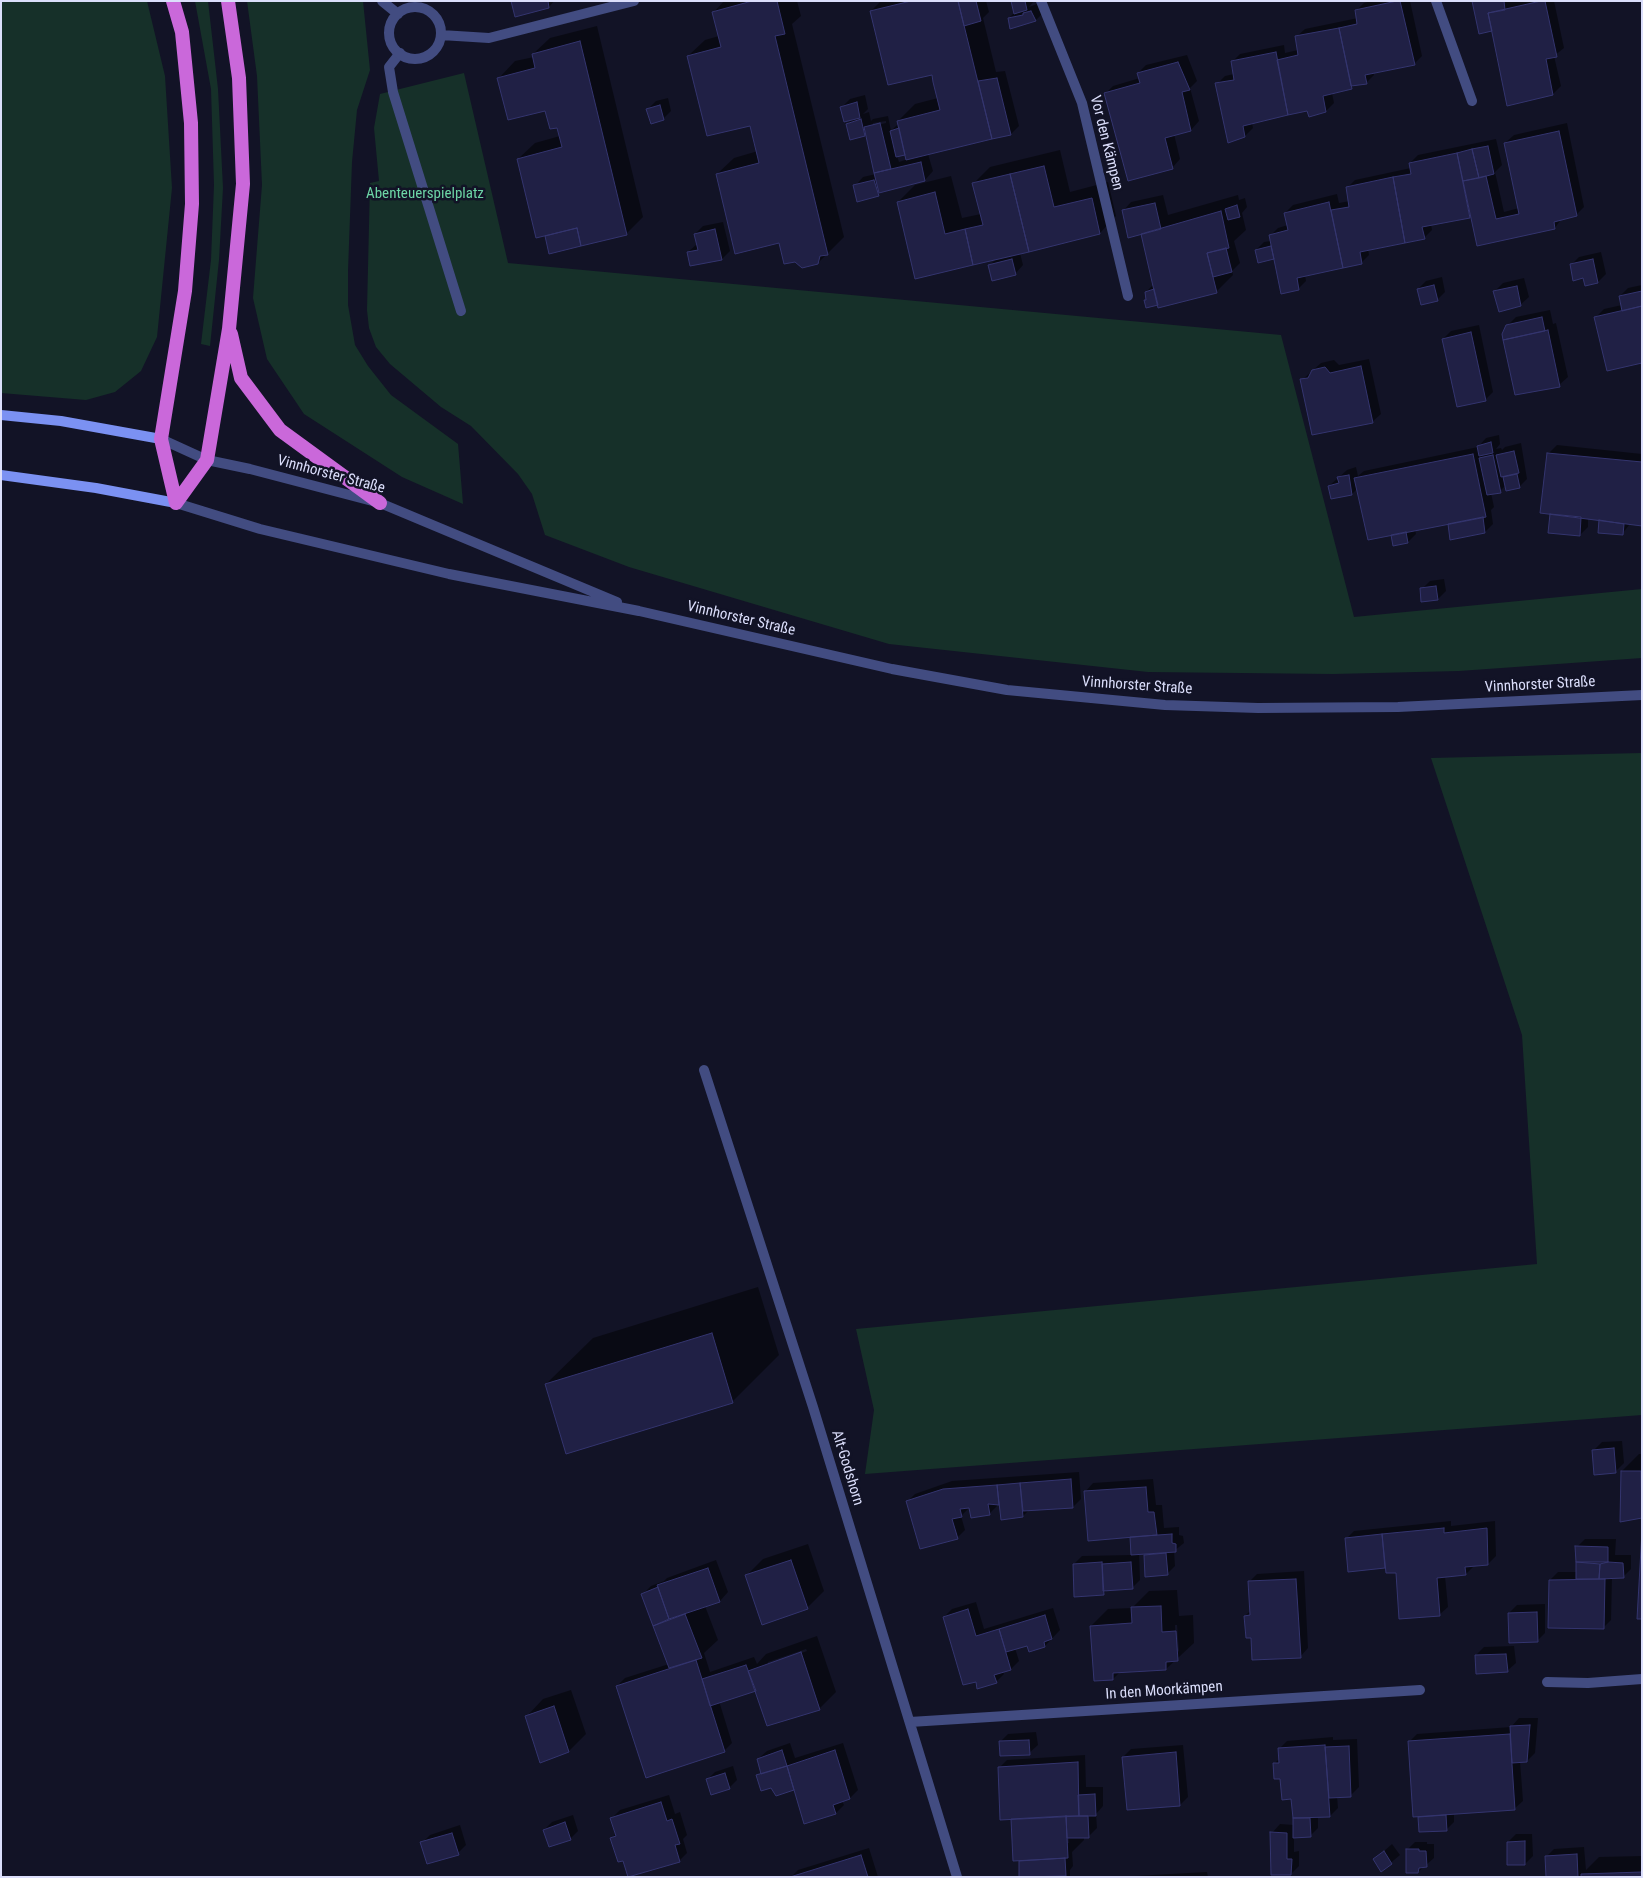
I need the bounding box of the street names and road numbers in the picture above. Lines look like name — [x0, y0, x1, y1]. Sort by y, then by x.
street label: Vor den Kämpen — [1086, 94, 1126, 192]
street label: Vinnhorster Straße — [275, 452, 387, 498]
street label: Vinnhorster Straße — [685, 598, 797, 640]
street label: Vinnhorster Straße — [1081, 673, 1193, 699]
street label: Vinnhorster Straße — [1484, 673, 1596, 697]
street label: Alt-Godshorn — [827, 1428, 867, 1508]
street label: In den Moorkämpen — [1105, 1678, 1223, 1704]

